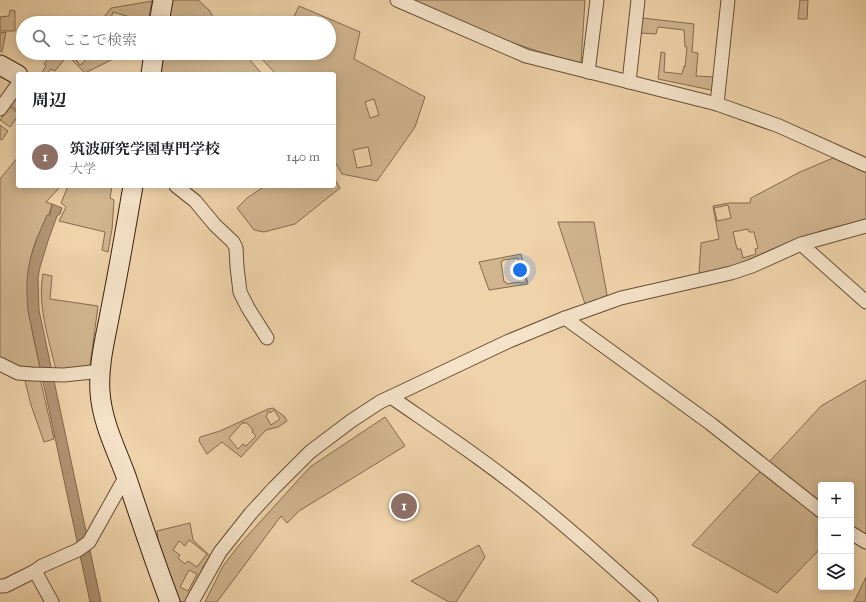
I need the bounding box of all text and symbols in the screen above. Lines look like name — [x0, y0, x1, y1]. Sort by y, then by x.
search box — [16, 16, 336, 60]
icon: search — [30, 27, 52, 49]
text: ここで検索 — [62, 31, 137, 49]
text: 周辺 — [32, 90, 66, 111]
text: 筑波研究学園専門学校 — [70, 140, 220, 158]
text: 1 — [42, 149, 48, 165]
text: 140 m — [286, 149, 320, 165]
text: 大学 — [70, 161, 96, 177]
your location — [510, 260, 530, 280]
map controls — [818, 482, 854, 590]
button: + — [818, 482, 854, 518]
pin: 1 — [391, 491, 417, 521]
button: − — [818, 518, 854, 554]
button: layers — [818, 554, 854, 590]

